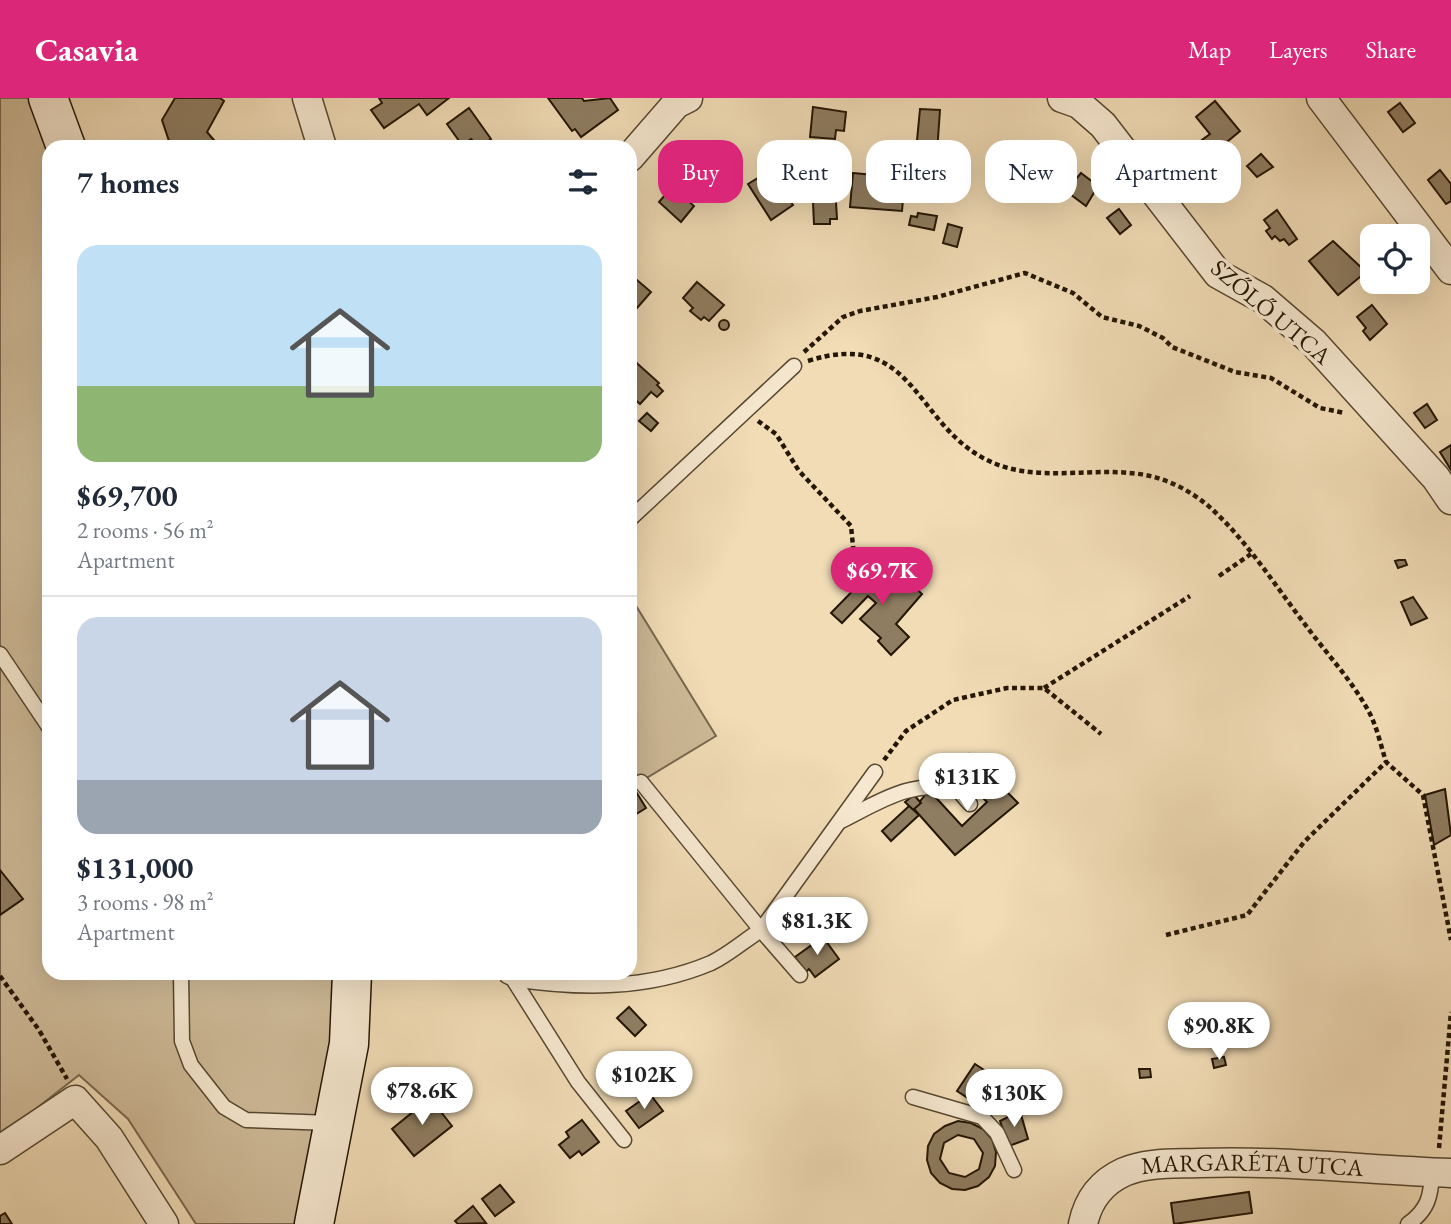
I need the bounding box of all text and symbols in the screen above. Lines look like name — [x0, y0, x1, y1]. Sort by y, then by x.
text: Casavia — [35, 28, 138, 71]
text: Map — [1188, 34, 1231, 65]
text: Layers — [1269, 34, 1328, 65]
text: Share — [1366, 34, 1416, 65]
chip: Buy — [658, 140, 743, 203]
chip: Rent — [757, 140, 852, 203]
chip: Filters — [866, 140, 971, 203]
chip: New — [985, 140, 1077, 203]
chip: Apartment — [1091, 140, 1241, 203]
text: 7 homes — [77, 163, 179, 202]
icon: filters — [564, 163, 602, 201]
map controls — [1360, 224, 1430, 294]
button: locate — [1360, 224, 1430, 294]
street label: SZŐLŐ UTCA — [1205, 252, 1338, 371]
icon: home — [277, 290, 403, 416]
text: $69,700 — [77, 476, 178, 515]
text: 2 rooms · 56 m² — [77, 515, 214, 545]
text: Apartment — [77, 545, 175, 575]
pin: $69.7K — [825, 547, 939, 607]
text: $69.7K — [847, 555, 917, 585]
icon: home — [277, 662, 403, 788]
pin: $131K — [918, 754, 1016, 813]
text: $131K — [935, 761, 999, 791]
text: $131,000 — [77, 848, 193, 887]
text: 3 rooms · 98 m² — [77, 887, 214, 917]
pin: $81.3K — [760, 898, 874, 957]
text: $81.3K — [782, 905, 852, 935]
text: Apartment — [77, 917, 175, 947]
pin: $90.8K — [1162, 1002, 1276, 1062]
text: $90.8K — [1184, 1010, 1254, 1040]
pin: $102K — [595, 1052, 693, 1111]
text: $102K — [612, 1059, 676, 1089]
pin: $78.6K — [365, 1068, 479, 1127]
pin: $130K — [965, 1070, 1063, 1129]
text: $78.6K — [387, 1075, 457, 1105]
text: $130K — [982, 1077, 1046, 1107]
street label: MARGARÉTA UTCA — [1139, 1146, 1365, 1183]

